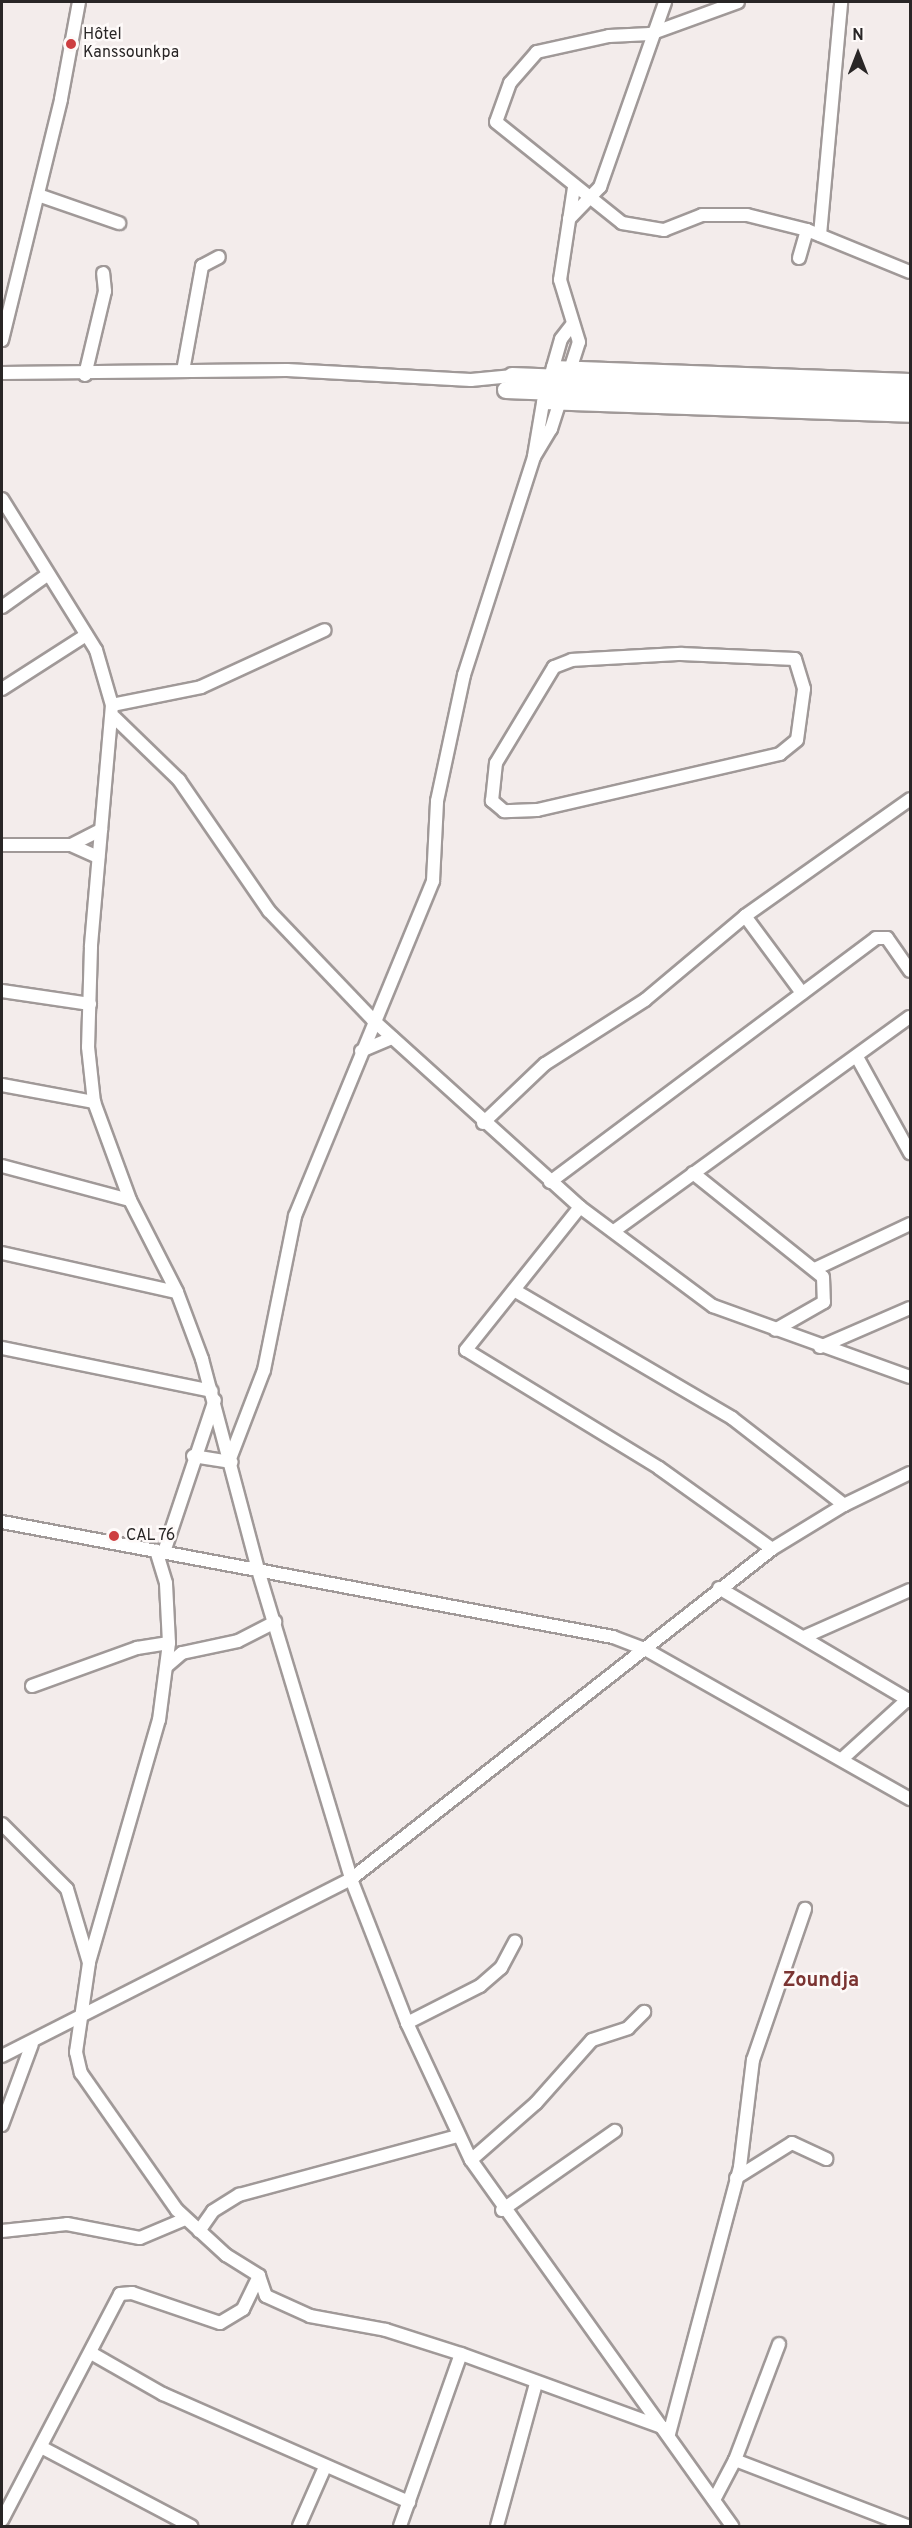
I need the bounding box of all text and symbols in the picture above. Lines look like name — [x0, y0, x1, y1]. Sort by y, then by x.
north arrow — [828, 24, 888, 84]
place label: Hôtel Kanssounkpa — [83, 25, 179, 63]
text: N — [852, 26, 864, 46]
marker: Hôtel Kanssounkpa — [64, 37, 78, 51]
place label: CAL 76 — [126, 1526, 176, 1546]
marker: CAL 76 — [107, 1529, 121, 1543]
district label: Zoundja — [783, 1969, 859, 1993]

